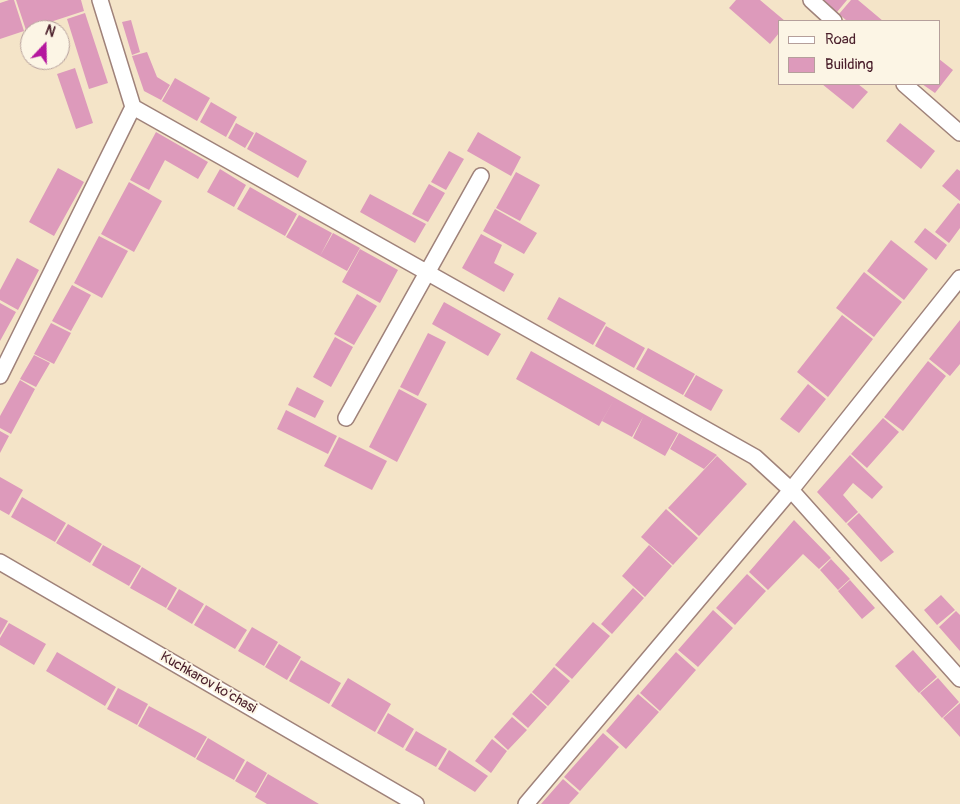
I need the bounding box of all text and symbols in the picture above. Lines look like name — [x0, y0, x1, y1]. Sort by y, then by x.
north arrow — [20, 20, 70, 70]
legend — [778, 20, 940, 85]
text: N — [43, 22, 58, 41]
text: Road — [825, 30, 856, 49]
text: Building — [825, 55, 873, 74]
street label: Kuchkarov ko'chasi — [157, 649, 259, 717]

